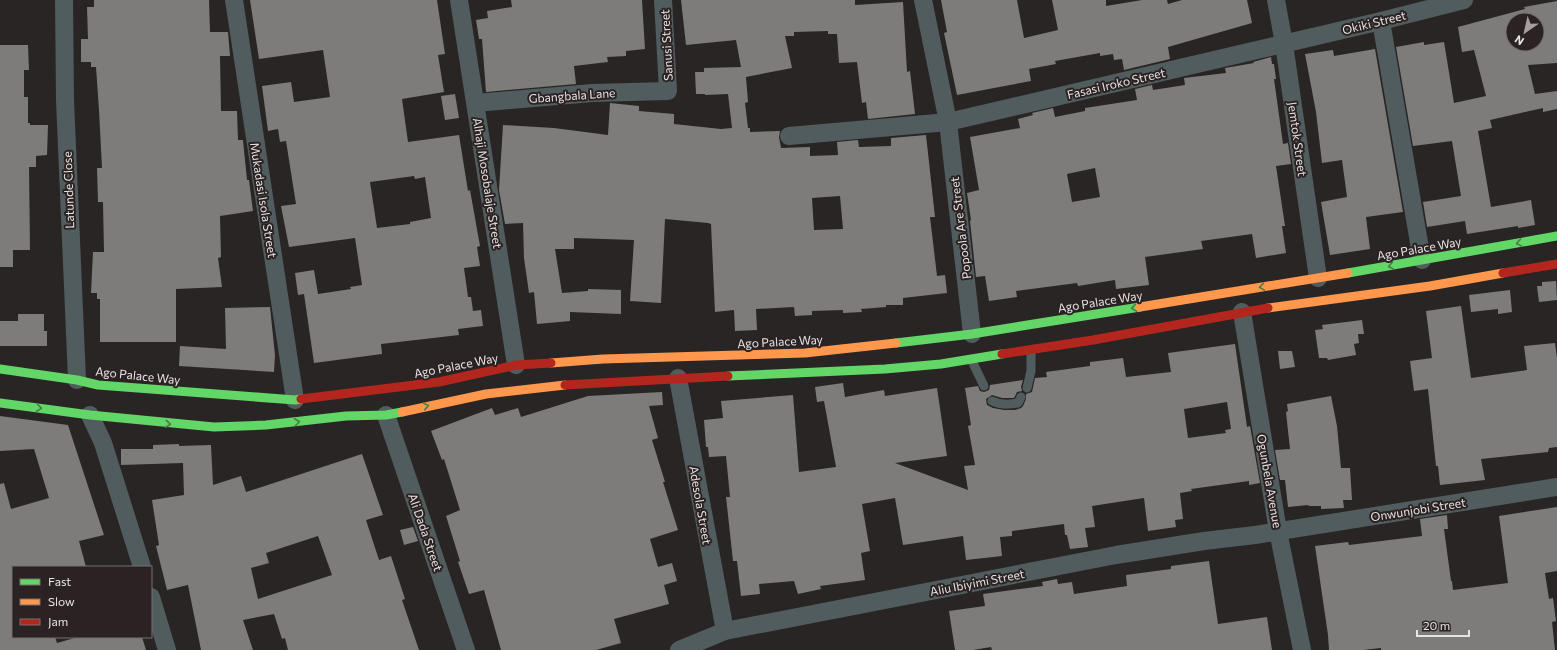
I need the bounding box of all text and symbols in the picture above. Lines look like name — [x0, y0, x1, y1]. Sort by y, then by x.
street label: Okiki Street — [1341, 7, 1407, 37]
street label: Sanusi Street — [657, 9, 675, 81]
north arrow — [1505, 12, 1545, 52]
text: N — [1512, 33, 1526, 48]
street label: Fasasi Iroko Street — [1066, 65, 1166, 101]
street label: Gbangbala Lane — [528, 85, 616, 105]
street label: Jemtok Street — [1285, 101, 1310, 177]
street label: Alhaji Mosobalaje Street — [471, 117, 505, 250]
street label: Mukadasi Isola Street — [248, 141, 280, 259]
street label: Latunde Close — [60, 151, 76, 229]
street label: Popoola Are Street — [947, 176, 973, 280]
street label: Ago Palace Way — [1376, 234, 1462, 262]
one-way arrow — [1516, 238, 1522, 246]
one-way arrow — [1388, 261, 1394, 269]
one-way arrow — [1259, 282, 1266, 291]
street label: Ago Palace Way — [1057, 287, 1143, 315]
one-way arrow — [1131, 303, 1137, 312]
street label: Ago Palace Way — [737, 332, 823, 350]
street label: Ago Palace Way — [413, 350, 499, 380]
street label: Ago Palace Way — [95, 364, 181, 386]
one-way arrow — [36, 403, 42, 412]
one-way arrow — [423, 403, 429, 411]
one-way arrow — [294, 418, 300, 427]
one-way arrow — [165, 419, 171, 428]
street label: Ogunbela Avenue — [1255, 433, 1285, 529]
street label: Adesola Street — [687, 465, 715, 545]
street label: Ali Dada Street — [406, 491, 446, 573]
street label: Onwunjobi Street — [1369, 495, 1467, 523]
legend — [12, 566, 152, 638]
street label: Aliu Ibiyimi Street — [929, 566, 1026, 598]
text: Fast — [48, 574, 71, 588]
text: Slow — [48, 594, 75, 608]
scale bar — [1417, 612, 1469, 638]
text: Jam — [48, 614, 68, 629]
text: 20 m — [1423, 618, 1450, 632]

